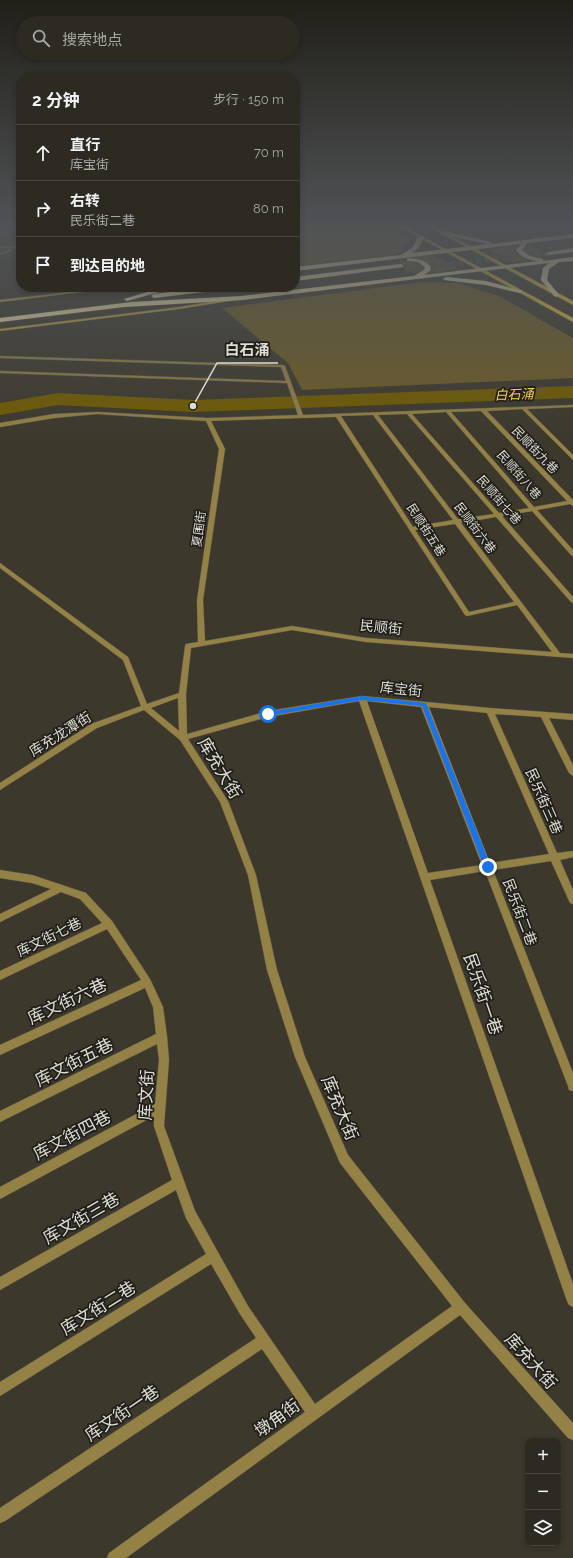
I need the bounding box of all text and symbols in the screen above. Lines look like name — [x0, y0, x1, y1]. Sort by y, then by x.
search box — [16, 16, 300, 60]
icon: search — [30, 27, 52, 49]
text: 搜索地点 — [62, 31, 122, 49]
text: 2 分钟 — [32, 90, 80, 110]
text: 步行 · 150 m — [213, 92, 284, 107]
text: 直行 — [70, 136, 100, 154]
icon: ahead — [32, 142, 54, 164]
text: 70 m — [254, 145, 284, 160]
text: 库宝街 — [70, 157, 109, 172]
text: 右转 — [70, 192, 100, 210]
icon: right — [32, 198, 54, 220]
text: 80 m — [253, 201, 284, 216]
text: 民乐街二巷 — [70, 213, 135, 228]
icon: arrive — [32, 254, 54, 276]
text: 到达目的地 — [70, 257, 145, 275]
callout: 白石涌 — [217, 336, 278, 363]
text: 白石涌 — [224, 341, 270, 359]
water label: 白石涌 — [494, 386, 536, 403]
street label: 民顺街九巷 — [509, 424, 561, 476]
street label: 民顺街八巷 — [494, 448, 544, 502]
street label: 民顺街七巷 — [474, 473, 524, 527]
street label: 民顺街六巷 — [451, 500, 499, 556]
street label: 民顺街五巷 — [404, 501, 448, 559]
street label: 夏围街 — [190, 510, 208, 548]
street label: 民顺街 — [359, 617, 403, 637]
street label: 库宝街 — [379, 679, 423, 699]
route start — [259, 705, 277, 723]
street label: 库充龙潭街 — [26, 709, 94, 759]
street label: 库充大街 — [194, 734, 246, 802]
street label: 民乐街三巷 — [522, 766, 566, 836]
route end — [479, 858, 497, 876]
street label: 民乐街二巷 — [500, 876, 540, 948]
street label: 库文街七巷 — [14, 914, 84, 960]
street label: 民乐街一巷 — [460, 951, 506, 1037]
street label: 库文街六巷 — [24, 974, 110, 1028]
street label: 库文街五巷 — [32, 1034, 116, 1090]
street label: 库文街 — [135, 1069, 157, 1121]
street label: 库充大街 — [318, 1073, 362, 1143]
street label: 库文街四巷 — [30, 1106, 114, 1164]
street label: 库文街三巷 — [39, 1188, 123, 1248]
street label: 库文街二巷 — [57, 1277, 139, 1339]
street label: 库充大街 — [501, 1329, 561, 1393]
street label: 库文街一巷 — [81, 1381, 163, 1445]
street label: 墩角街 — [250, 1395, 304, 1441]
map controls — [525, 1438, 561, 1546]
button: + — [525, 1438, 561, 1474]
button: − — [525, 1474, 561, 1510]
button: layers — [525, 1510, 561, 1546]

